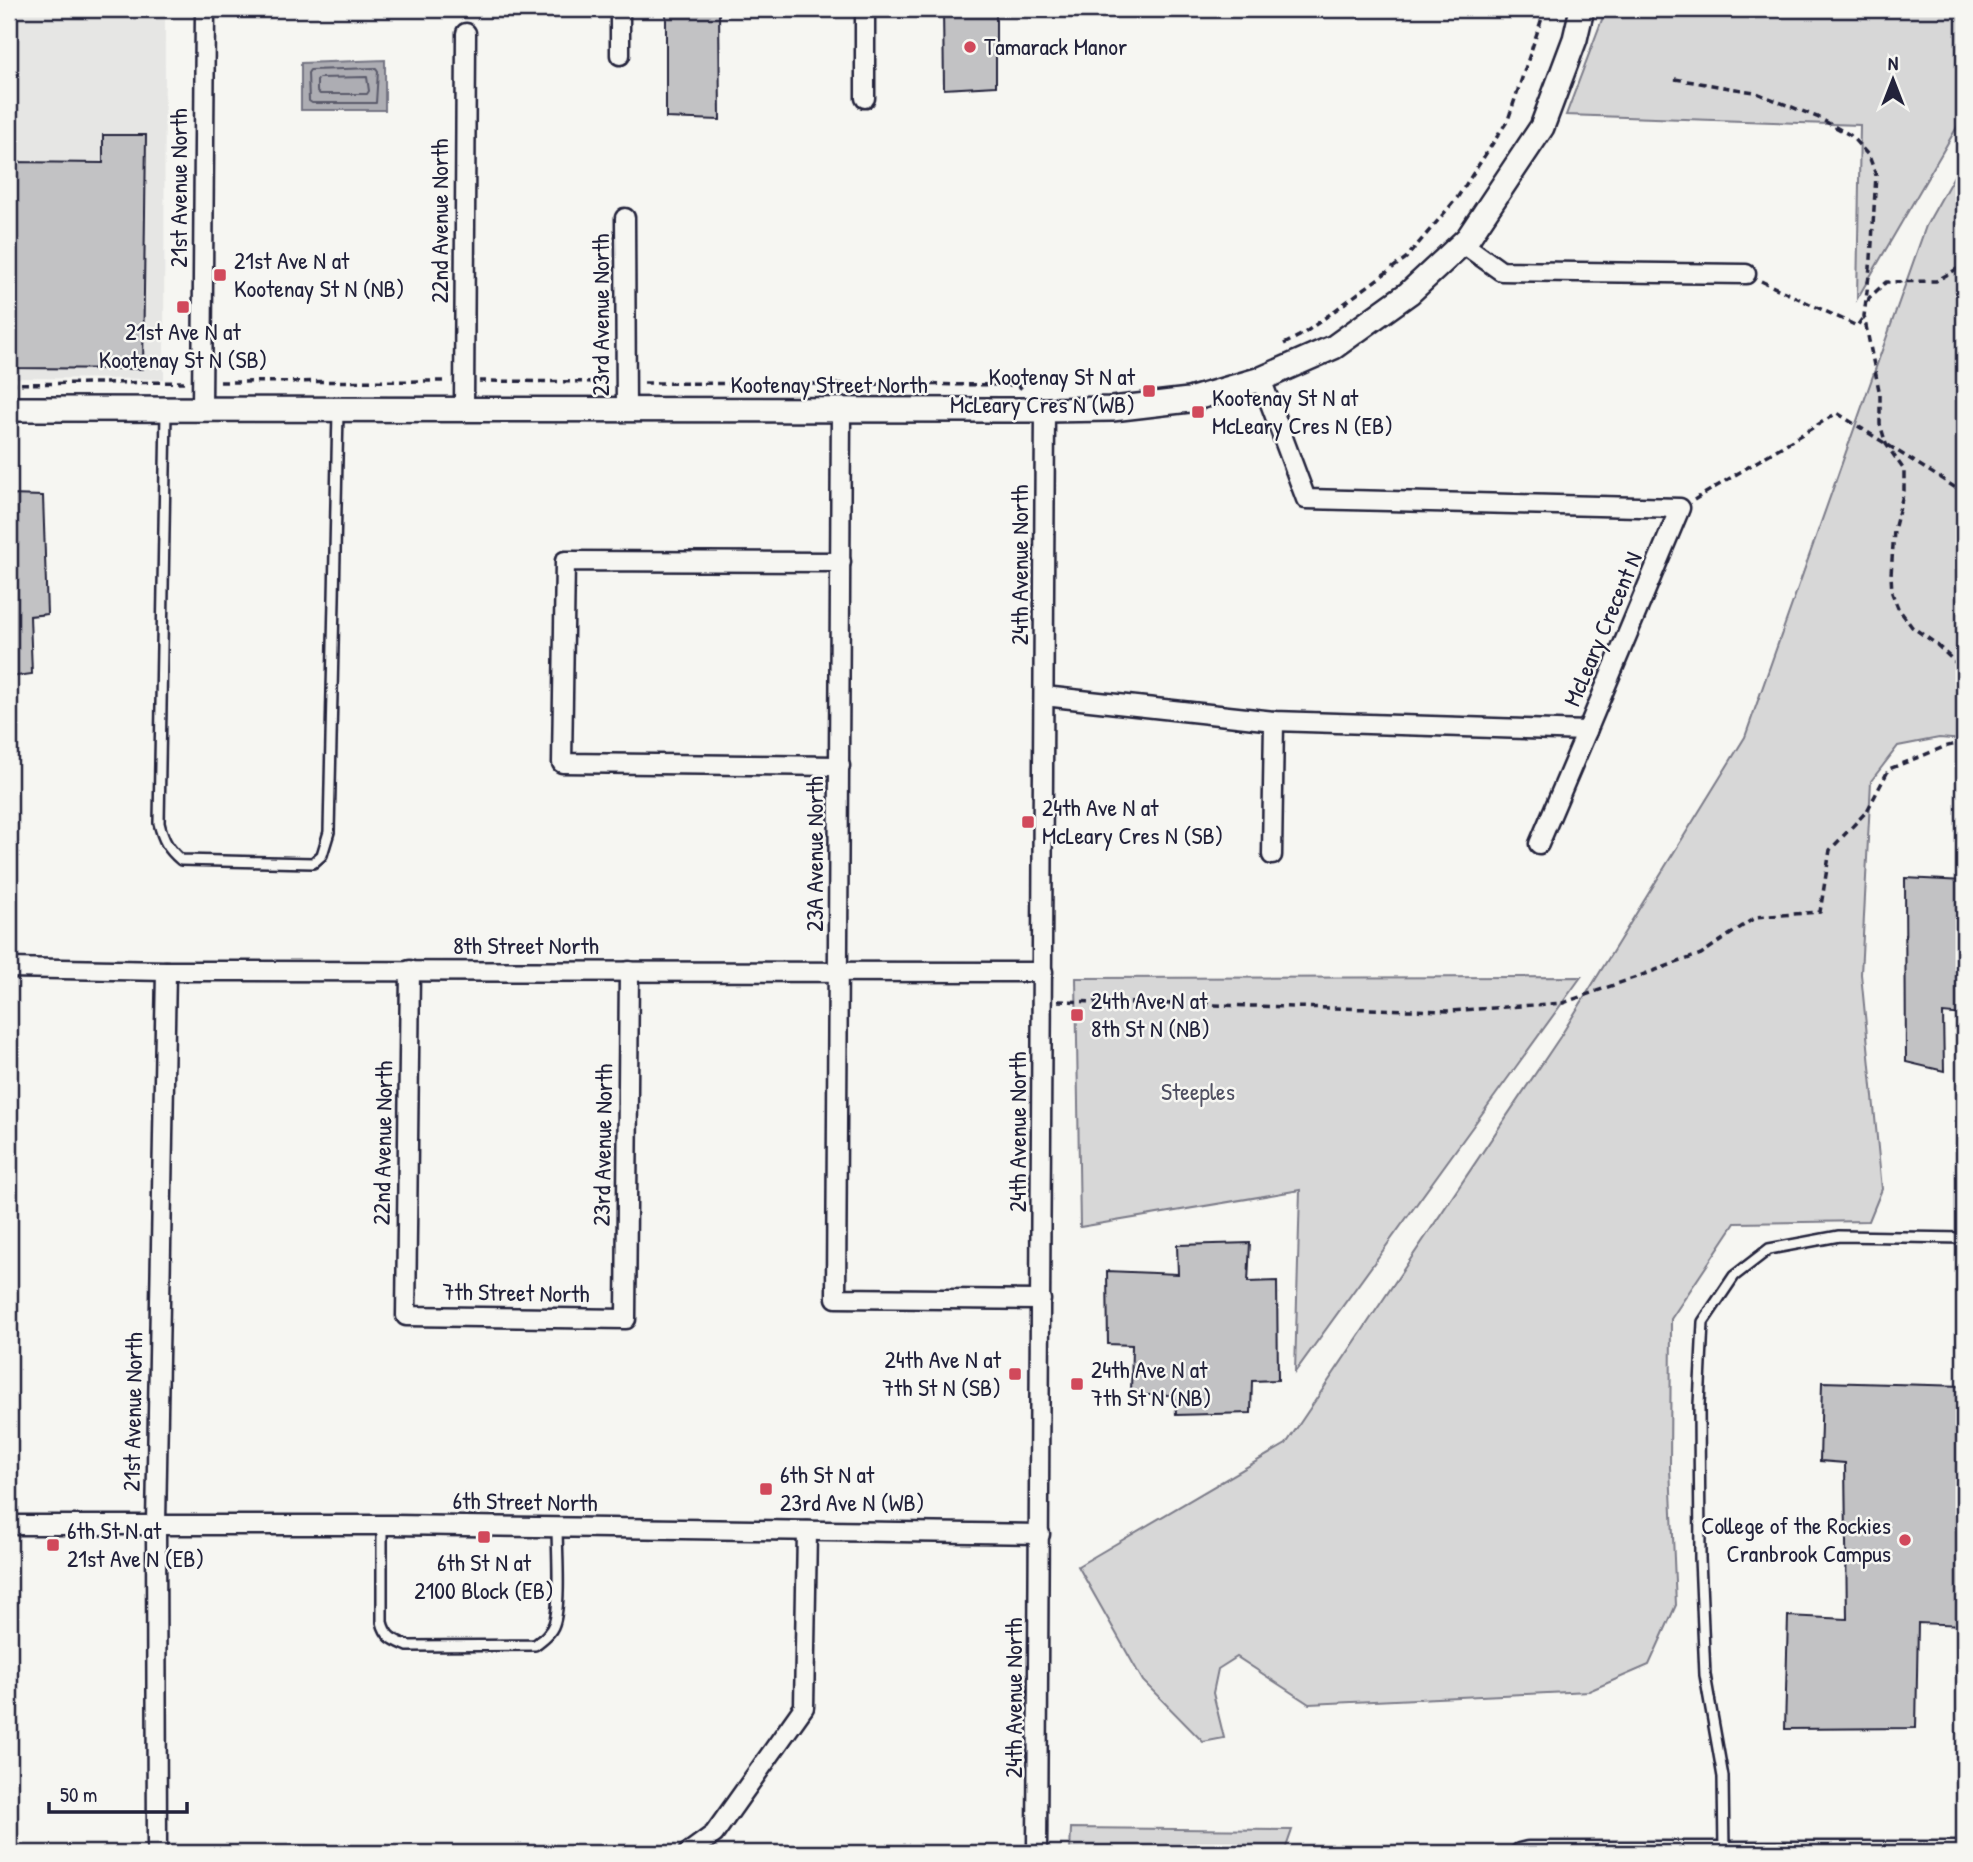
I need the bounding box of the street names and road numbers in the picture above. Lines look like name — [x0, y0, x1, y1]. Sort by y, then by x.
street label: 21st Avenue North — [162, 108, 194, 268]
street label: 22nd Avenue North — [423, 139, 455, 303]
street label: 23rd Avenue North — [584, 234, 616, 396]
street label: Kootenay Street North — [730, 368, 928, 400]
street label: 24th Avenue North — [1003, 485, 1035, 645]
street label: McLeary Crecent N — [1555, 547, 1649, 711]
street label: 23A Avenue North — [798, 776, 830, 932]
street label: 8th Street North — [453, 929, 599, 961]
street label: 24th Avenue North — [1001, 1052, 1033, 1212]
street label: 22nd Avenue North — [365, 1060, 399, 1226]
street label: 23rd Avenue North — [585, 1063, 619, 1227]
street label: 7th Street North — [442, 1275, 590, 1309]
street label: 21st Avenue North — [115, 1332, 149, 1492]
street label: 6th Street North — [452, 1484, 598, 1518]
street label: 24th Avenue North — [997, 1618, 1029, 1778]

